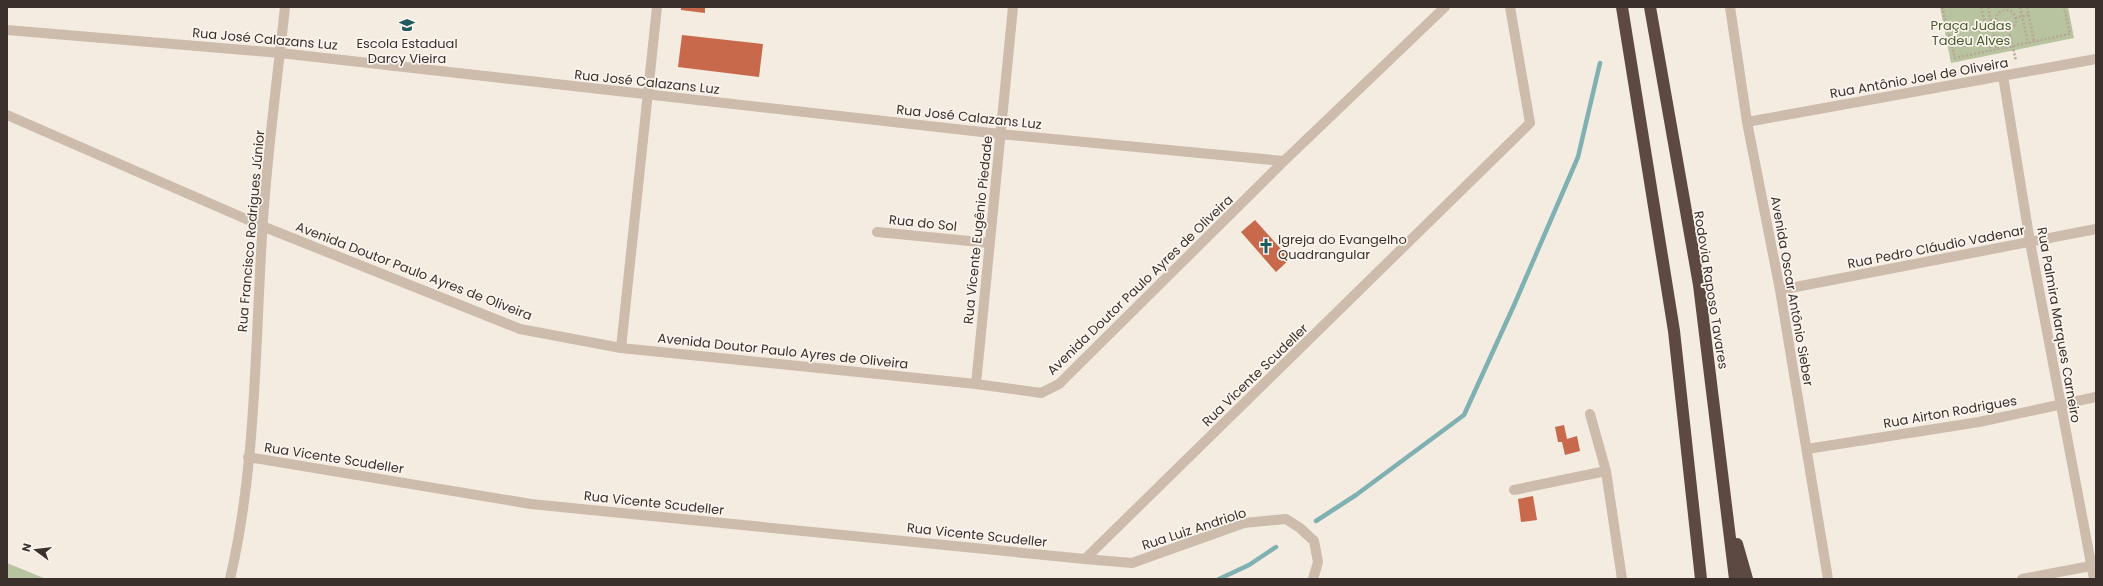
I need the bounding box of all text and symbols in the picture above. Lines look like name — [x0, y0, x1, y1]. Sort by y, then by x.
school or university icon: Escola Estadual Darcy Vieira — [398, 16, 416, 34]
park label: Praça Judas Tadeu Alves — [1931, 16, 2012, 50]
street label: Rua José Calazans Luz — [191, 23, 339, 55]
place label: Escola Estadual Darcy Vieira — [356, 34, 458, 68]
street label: Rua Antônio Joel de Oliveira — [1828, 53, 2010, 103]
street label: Rua José Calazans Luz — [573, 65, 721, 99]
street label: Rua José Calazans Luz — [895, 100, 1043, 134]
street label: Rua Francisco Rodrigues Júnior — [233, 129, 269, 333]
street label: Rua Vicente Eugênio Piedade — [959, 135, 997, 325]
street label: Avenida Doutor Paulo Ayres de Oliveira — [1043, 191, 1237, 379]
street label: Avenida Oscar Antônio Sieber — [1766, 194, 1818, 388]
street label: Rodovia Raposo Tavares — [1689, 209, 1733, 371]
street label: Rua do Sol — [888, 210, 958, 236]
street label: Avenida Doutor Paulo Ayres de Oliveira — [293, 217, 535, 325]
street label: Rua Pedro Cláudio Vadenar — [1846, 220, 2026, 273]
street label: Rua Palmira Marques Carneiro — [2032, 226, 2086, 424]
place label: Igreja do Evangelho Quadrangular — [1278, 230, 1407, 264]
church icon: Igreja do Evangelho Quadrangular — [1257, 237, 1275, 255]
street label: Rua Vicente Scudeller — [1198, 319, 1312, 431]
street label: Avenida Doutor Paulo Ayres de Oliveira — [657, 328, 909, 374]
street label: Rua Airton Rodrigues — [1882, 391, 2018, 433]
street label: Rua Vicente Scudeller — [263, 438, 405, 478]
street label: Rua Vicente Scudeller — [583, 486, 725, 520]
street label: Rua Luiz Andriolo — [1139, 503, 1249, 555]
street label: Rua Vicente Scudeller — [906, 518, 1048, 552]
north arrow — [16, 530, 56, 570]
text: N — [18, 541, 35, 553]

